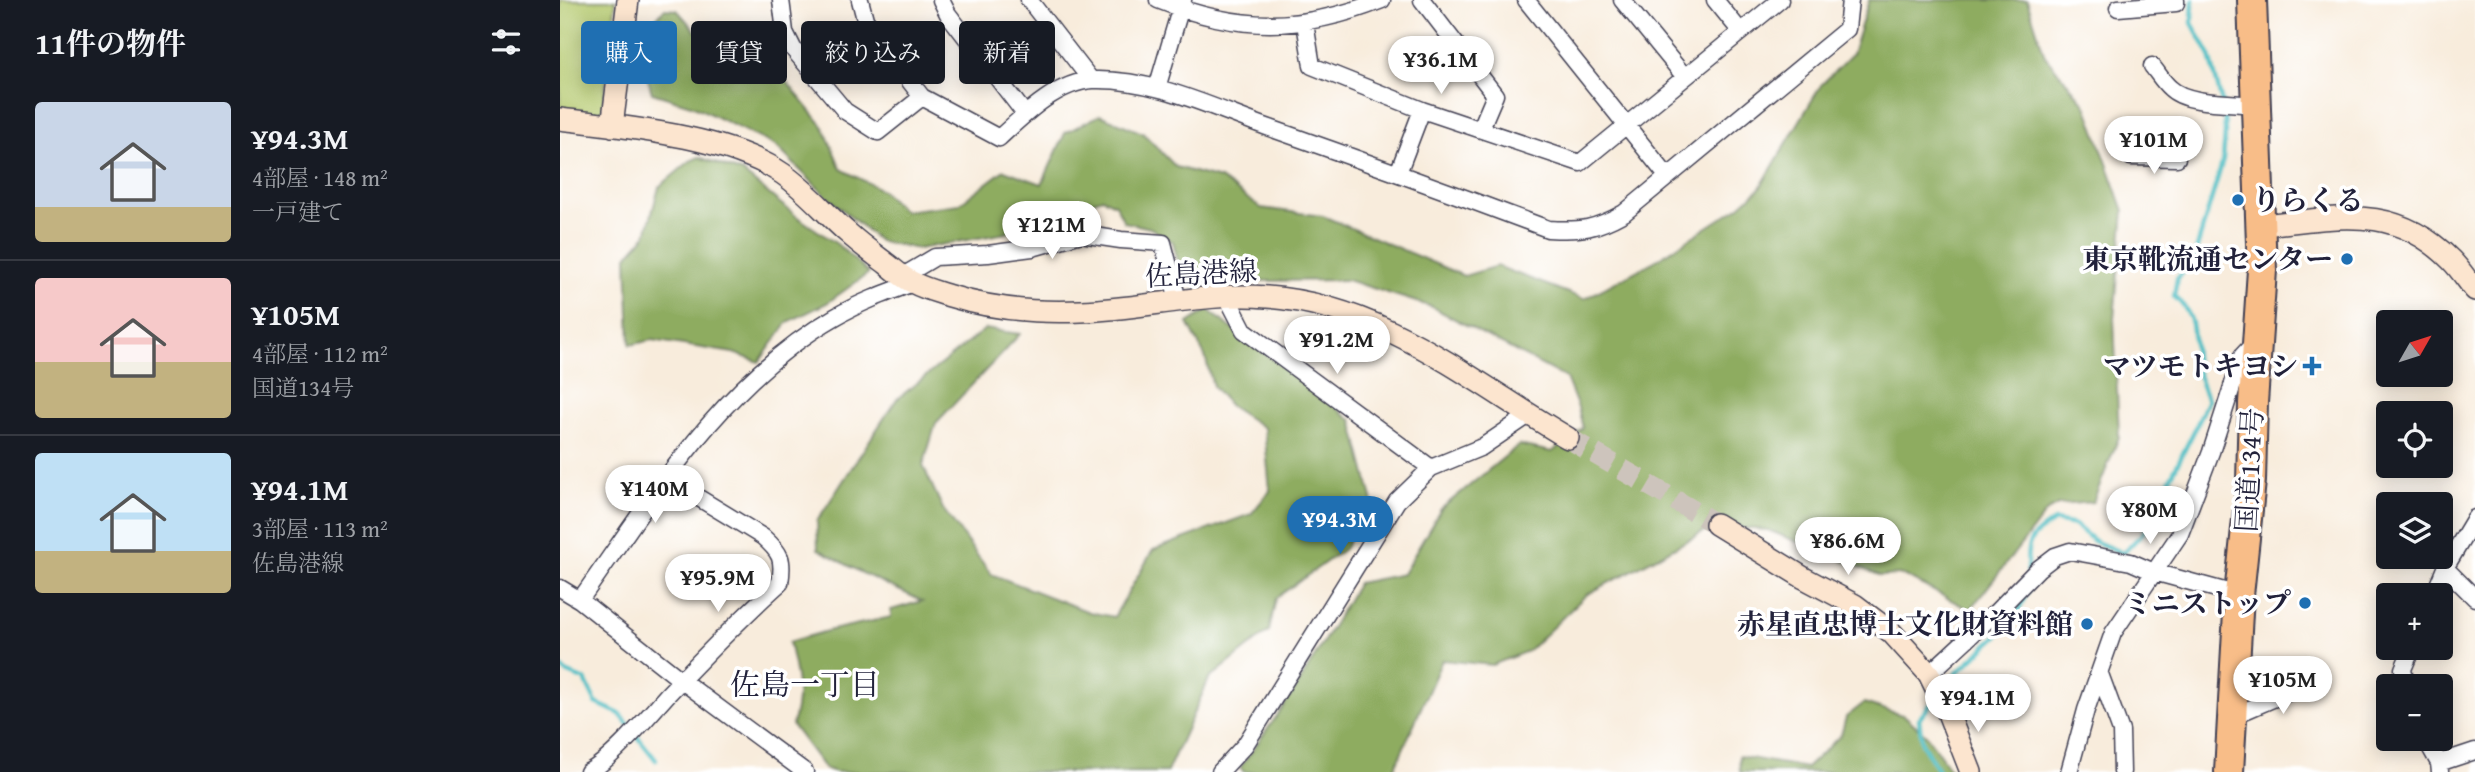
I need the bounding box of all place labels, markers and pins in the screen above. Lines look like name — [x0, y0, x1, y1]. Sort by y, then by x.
pin: ¥36.1M — [1384, 36, 1498, 96]
pin: ¥101M — [2105, 116, 2203, 176]
place label: りらくる — [2252, 179, 2364, 220]
marker: りらくる — [2230, 192, 2246, 208]
pin: ¥121M — [1003, 202, 1101, 261]
place label: 東京靴流通センター — [2082, 238, 2333, 279]
marker: 東京靴流通センター — [2339, 251, 2355, 267]
pin: ¥91.2M — [1280, 316, 1394, 376]
place label: マツモトキヨシ — [2103, 345, 2298, 386]
marker: マツモトキヨシ — [2304, 358, 2320, 374]
pin: ¥140M — [606, 466, 704, 525]
pin: ¥80M — [2109, 486, 2191, 546]
pin: ¥94.3M — [1283, 496, 1397, 556]
pin: ¥86.6M — [1791, 518, 1905, 577]
pin: ¥95.9M — [661, 554, 775, 614]
place label: ミニストップ — [2124, 582, 2291, 623]
marker: ミニストップ — [2297, 595, 2313, 611]
place label: 赤星直忠博士文化財資料館 — [1737, 603, 2073, 644]
marker: 赤星直忠博士文化財資料館 — [2079, 616, 2095, 632]
pin: ¥105M — [2234, 656, 2332, 716]
pin: ¥94.1M — [1921, 674, 2035, 734]

